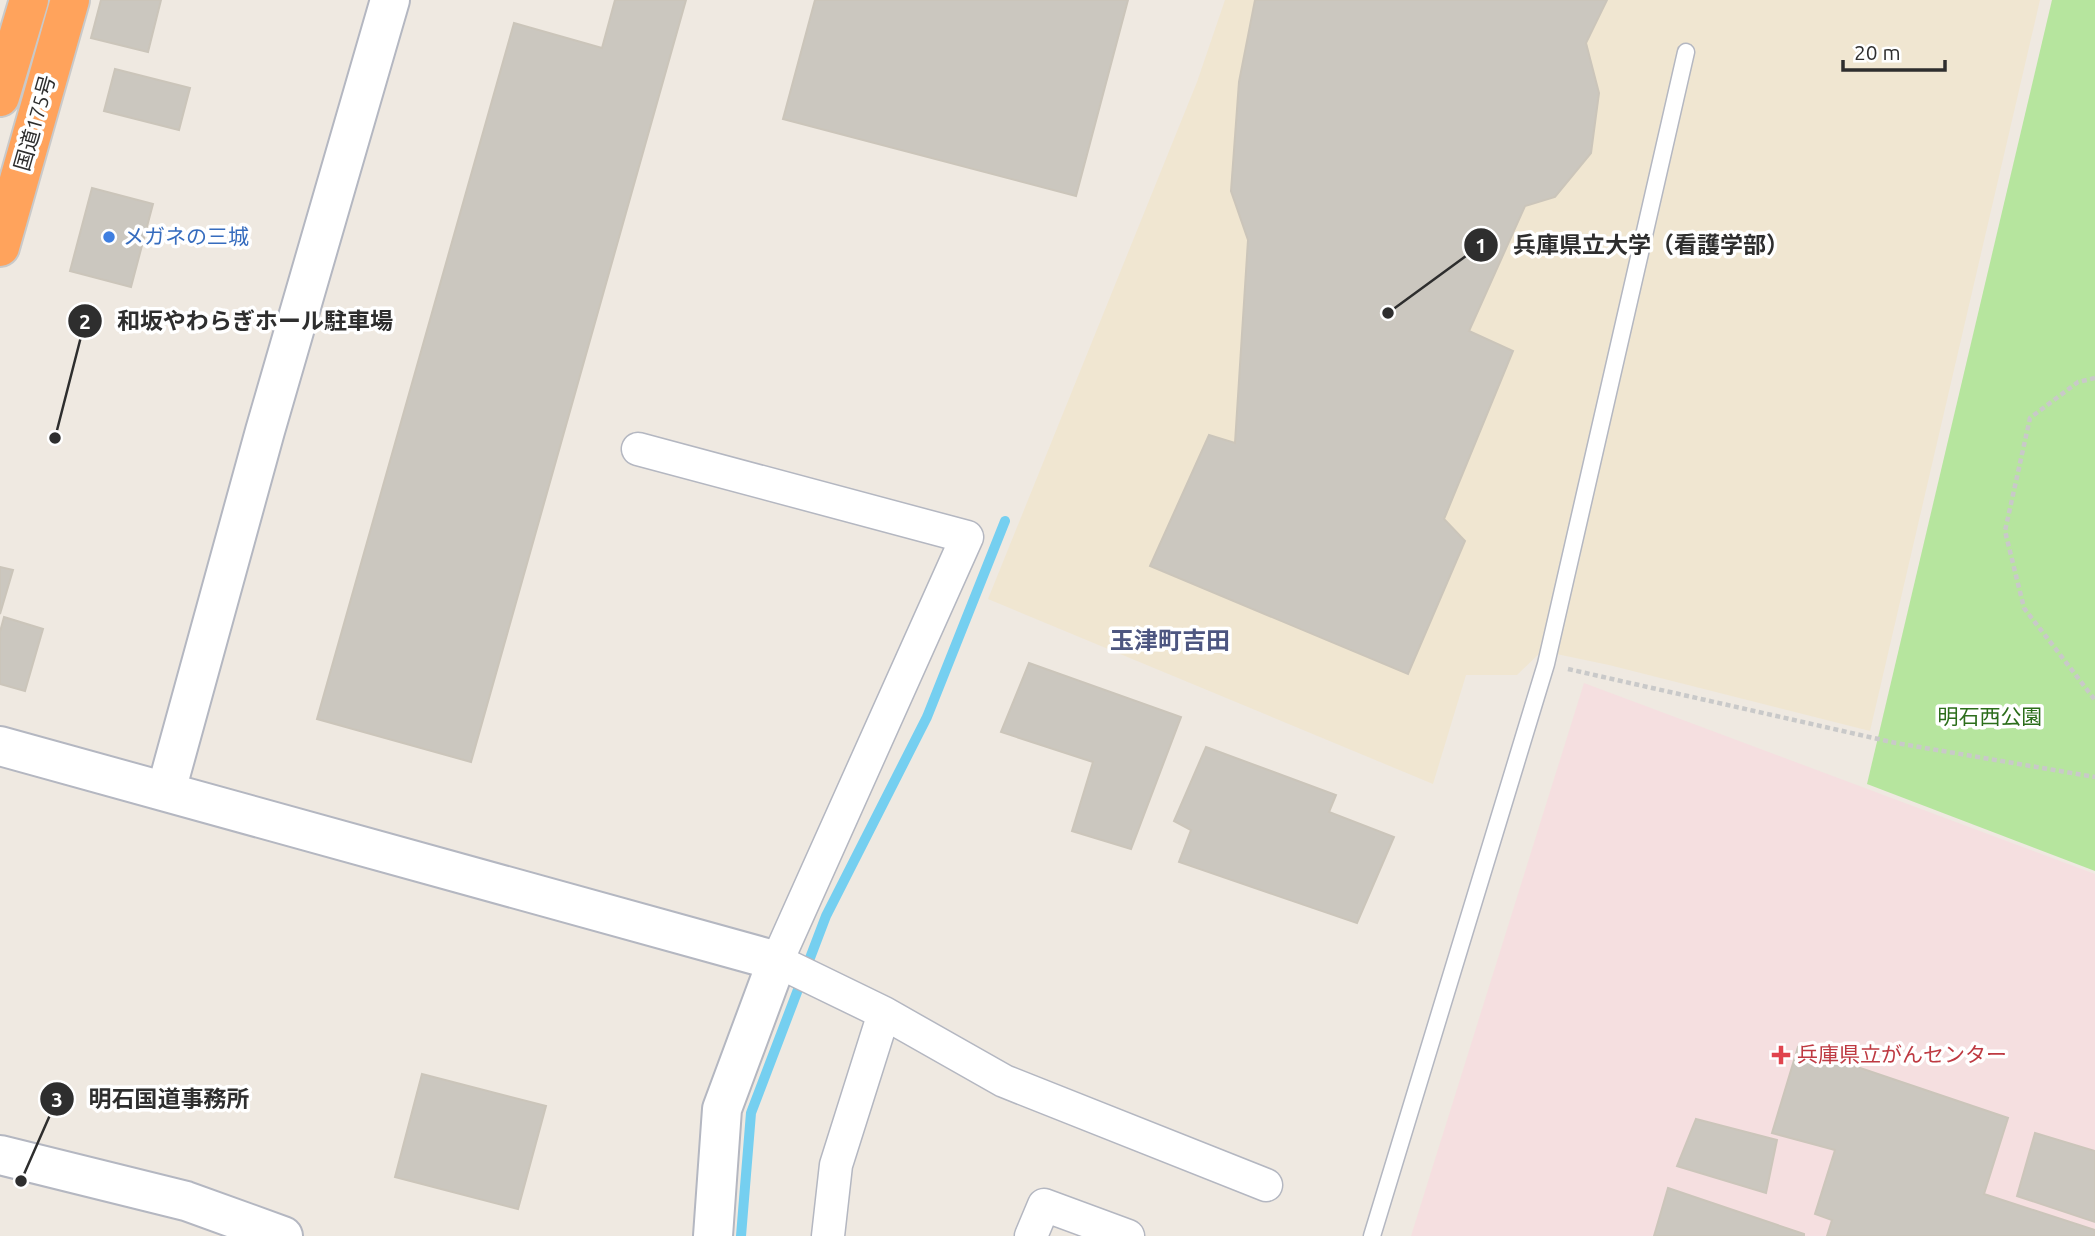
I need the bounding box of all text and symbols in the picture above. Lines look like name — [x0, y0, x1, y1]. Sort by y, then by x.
scale bar — [1843, 28, 1944, 72]
text: 20 m — [1854, 40, 1901, 64]
street label: 国道175号 — [9, 72, 59, 173]
callout: 兵庫県立大学（看護学部） — [1464, 223, 1803, 267]
place label: メガネの三城 — [123, 224, 249, 248]
marker: メガネの三城 — [101, 229, 117, 245]
text: 兵庫県立大学（看護学部） — [1513, 232, 1789, 257]
text: 1 — [1475, 233, 1487, 257]
callout: 和坂やわらぎホール駐車場 — [68, 299, 407, 343]
text: 和坂やわらぎホール駐車場 — [117, 308, 393, 333]
text: 2 — [79, 309, 91, 333]
district label: 玉津町吉田 — [1110, 627, 1230, 654]
park label: 明石西公園 — [1938, 704, 2043, 728]
place label: 兵庫県立がんセンター — [1797, 1042, 2007, 1066]
marker: 兵庫県立がんセンター — [1771, 1045, 1791, 1065]
callout: 明石国道事務所 — [40, 1077, 264, 1121]
text: 明石国道事務所 — [89, 1086, 250, 1111]
text: 3 — [51, 1087, 63, 1111]

